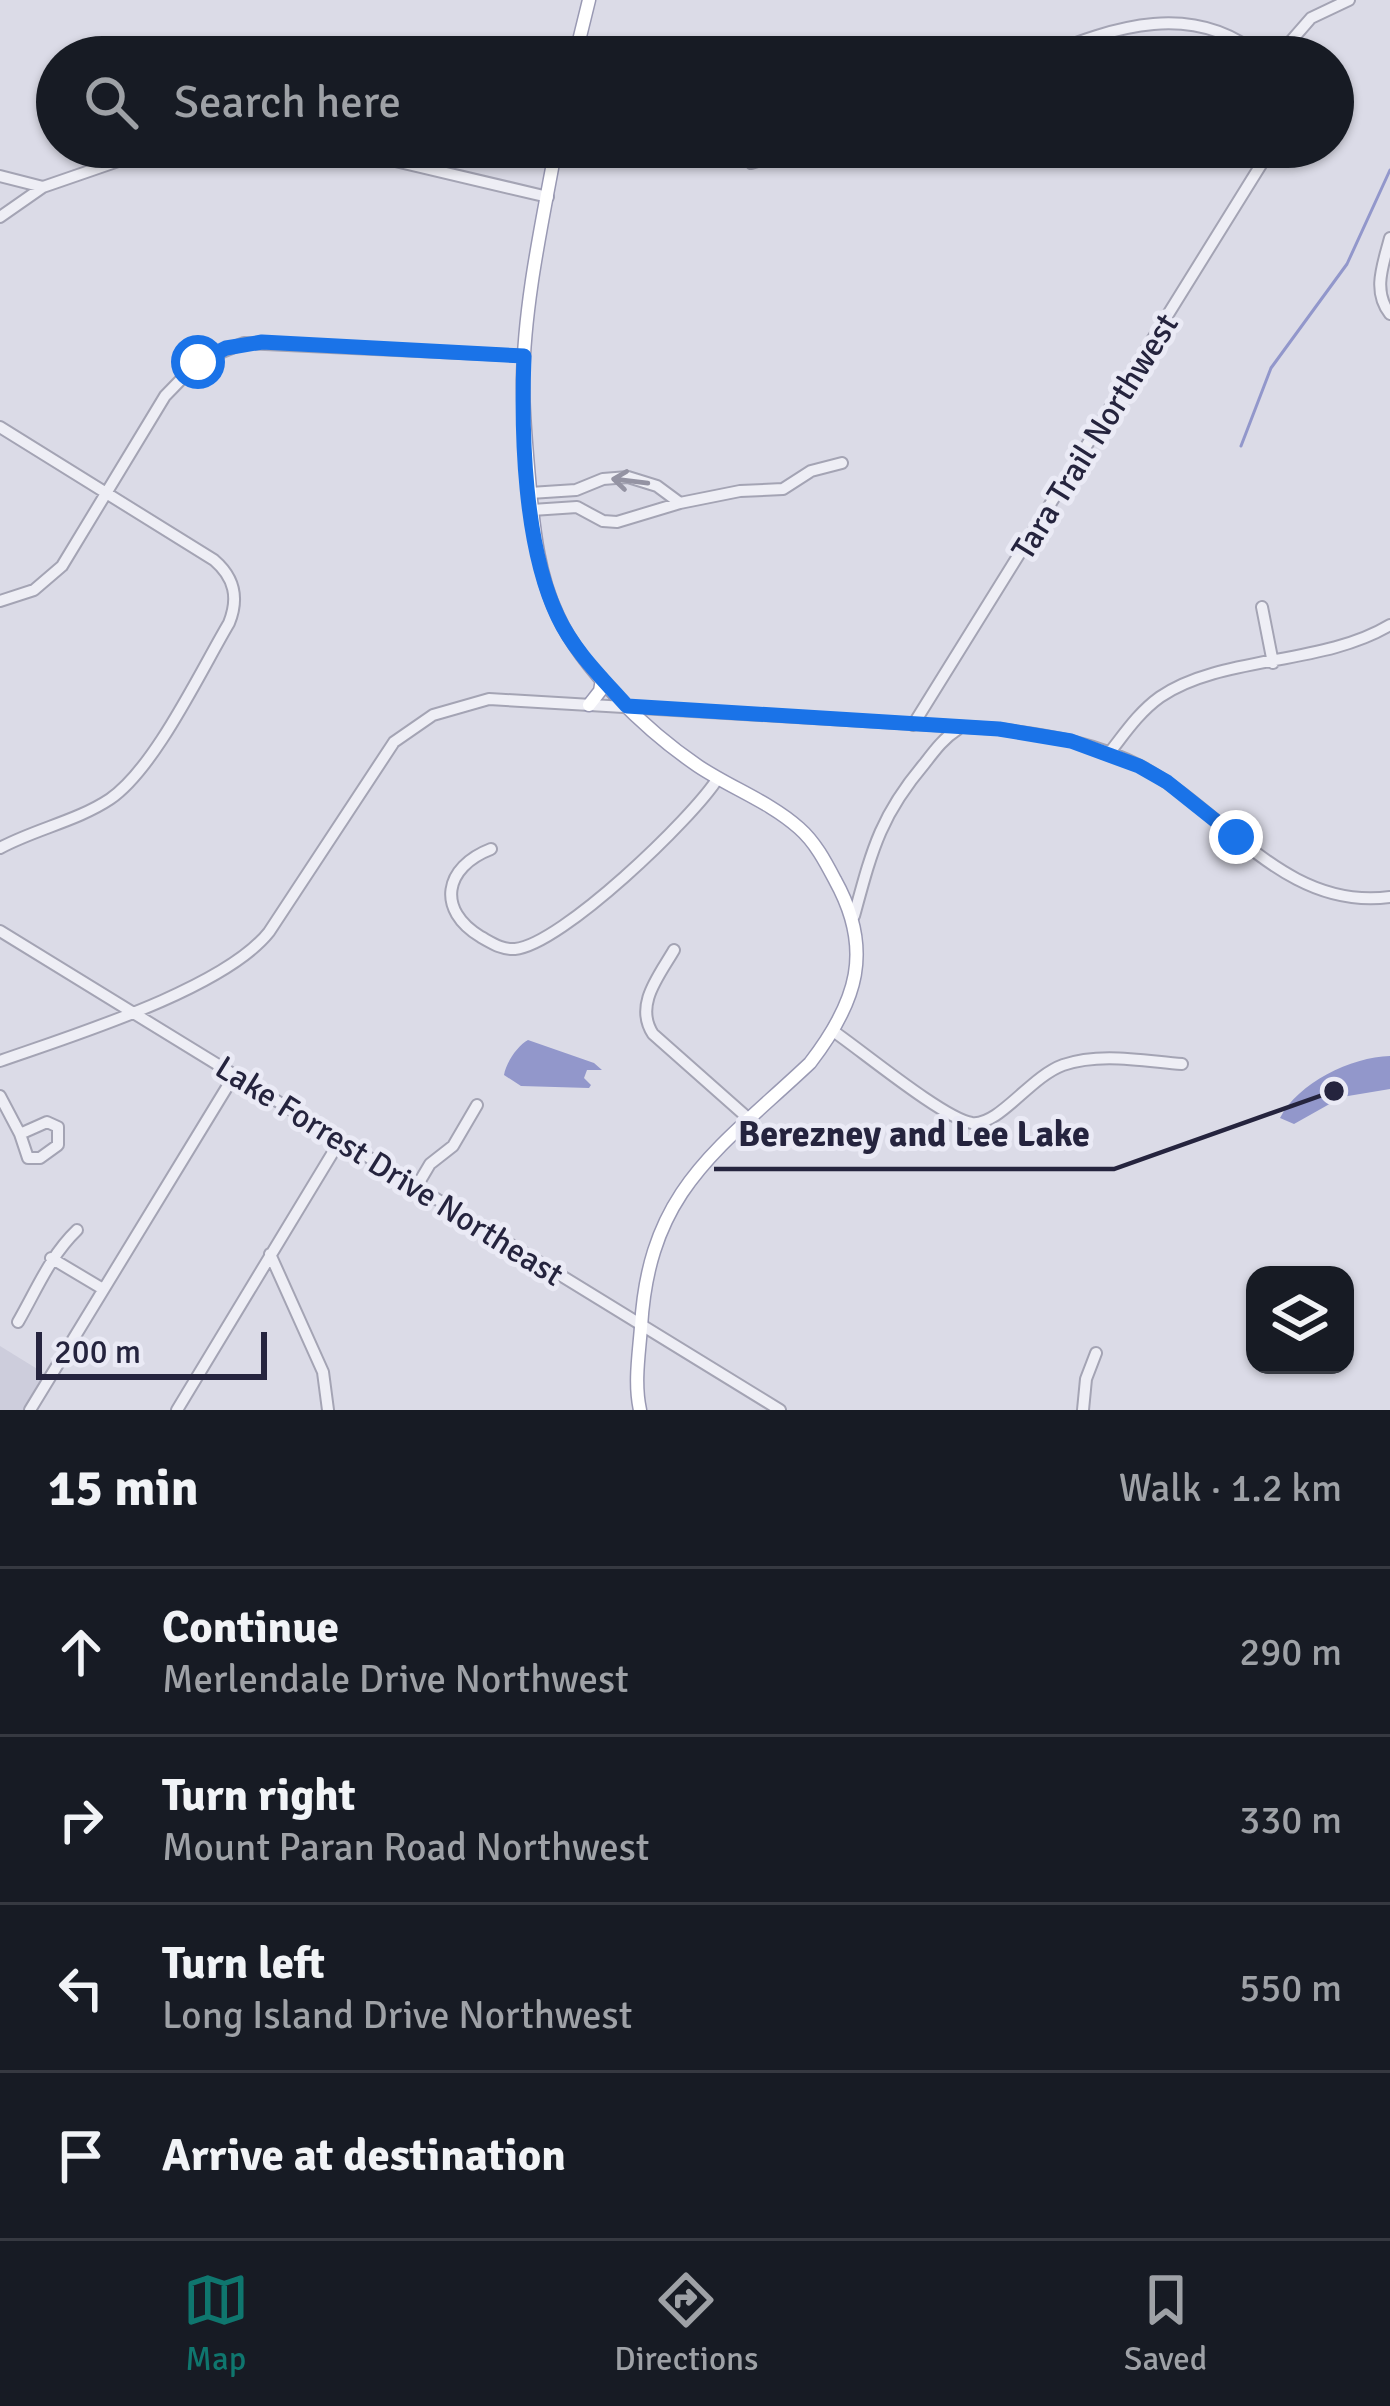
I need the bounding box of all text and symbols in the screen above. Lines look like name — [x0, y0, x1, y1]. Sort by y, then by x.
search box — [36, 36, 1354, 168]
icon: search — [78, 69, 144, 135]
text: Search here — [174, 75, 401, 130]
street label: Tara Trail Northwest — [1003, 306, 1188, 568]
route start — [171, 335, 225, 389]
one-way arrow — [611, 469, 650, 491]
route end — [1209, 810, 1263, 864]
street label: Lake Forrest Drive Northeast — [208, 1047, 571, 1295]
callout: Berezney and Lee Lake — [714, 1097, 1114, 1169]
text: Berezney and Lee Lake — [738, 1112, 1090, 1157]
map controls — [1246, 1266, 1354, 1374]
button: layers — [1246, 1266, 1354, 1374]
scale bar — [36, 1326, 267, 1379]
text: 200 m — [54, 1332, 141, 1373]
text: 15 min — [48, 1457, 199, 1520]
text: Walk · 1.2 km — [1119, 1464, 1342, 1512]
text: Continue — [162, 1600, 339, 1655]
icon: ahead — [48, 1619, 114, 1685]
text: 290 m — [1239, 1628, 1342, 1676]
text: Merlendale Drive Northwest — [162, 1655, 629, 1703]
text: Turn right — [162, 1768, 356, 1823]
icon: right — [48, 1787, 114, 1853]
text: 330 m — [1239, 1796, 1342, 1844]
text: Mount Paran Road Northwest — [162, 1823, 650, 1871]
text: Turn left — [162, 1936, 325, 1991]
icon: left — [48, 1955, 114, 2021]
text: 550 m — [1239, 1964, 1342, 2012]
text: Long Island Drive Northwest — [162, 1991, 632, 2039]
icon: arrive — [48, 2123, 114, 2189]
text: Arrive at destination — [162, 2128, 566, 2183]
tab: Map — [183, 2267, 249, 2380]
tab: Directions — [614, 2267, 759, 2380]
tab: Saved — [1124, 2267, 1207, 2380]

